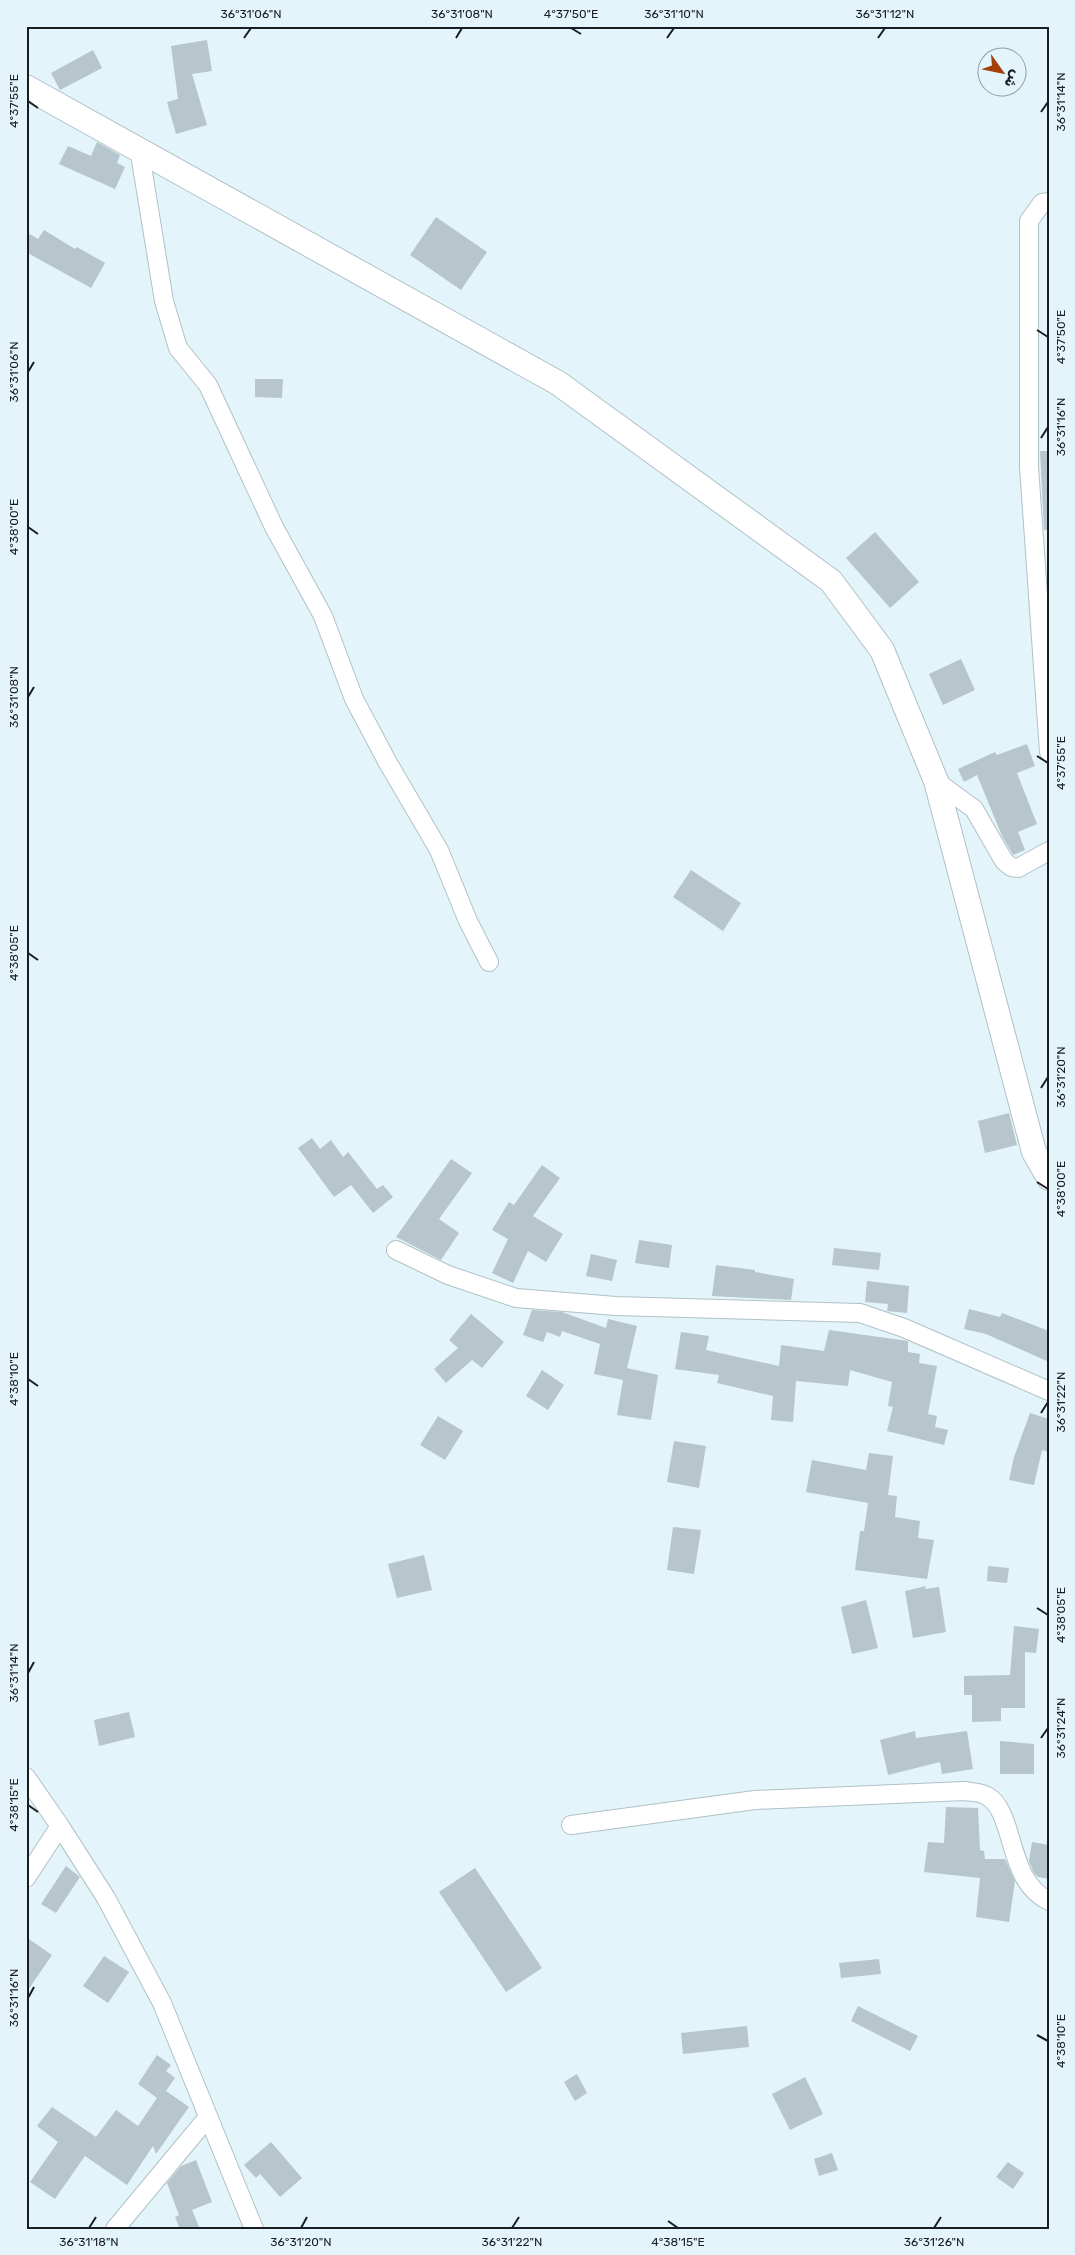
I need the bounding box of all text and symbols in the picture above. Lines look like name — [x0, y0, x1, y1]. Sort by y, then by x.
text: 36°31'06"N — [220, 7, 282, 21]
text: 36°31'08"N — [431, 7, 493, 21]
text: 4°37'50"E — [544, 7, 598, 21]
text: 36°31'10"N — [644, 7, 704, 21]
text: 36°31'12"N — [856, 7, 914, 21]
north arrow — [978, 48, 1028, 98]
text: ش — [1000, 67, 1024, 91]
text: 36°31'14"N — [1054, 73, 1068, 132]
text: 4°37'55"E — [7, 74, 21, 128]
text: 4°37'50"E — [1054, 310, 1068, 364]
text: 36°31'06"N — [7, 341, 21, 403]
text: 36°31'16"N — [1054, 398, 1068, 456]
text: 4°38'00"E — [7, 499, 21, 555]
text: 36°31'08"N — [7, 666, 21, 728]
text: 4°37'55"E — [1054, 736, 1068, 790]
text: 4°38'05"E — [7, 925, 21, 981]
text: 36°31'20"N — [1054, 1046, 1068, 1108]
text: 4°38'00"E — [1054, 1161, 1068, 1217]
text: 4°38'10"E — [7, 1352, 21, 1406]
text: 36°31'22"N — [1054, 1372, 1068, 1432]
text: 4°38'05"E — [1054, 1587, 1068, 1643]
text: 36°31'14"N — [7, 1644, 21, 1703]
text: 36°31'24"N — [1054, 1698, 1068, 1758]
text: 4°38'15"E — [7, 1778, 21, 1832]
text: 36°31'16"N — [7, 1969, 21, 2027]
text: 4°38'10"E — [1054, 2014, 1068, 2068]
text: 36°31'18"N — [59, 2235, 119, 2249]
text: 36°31'20"N — [270, 2235, 332, 2249]
text: 36°31'22"N — [482, 2235, 542, 2249]
text: 4°38'15"E — [651, 2235, 705, 2249]
text: 36°31'26"N — [904, 2235, 964, 2249]

